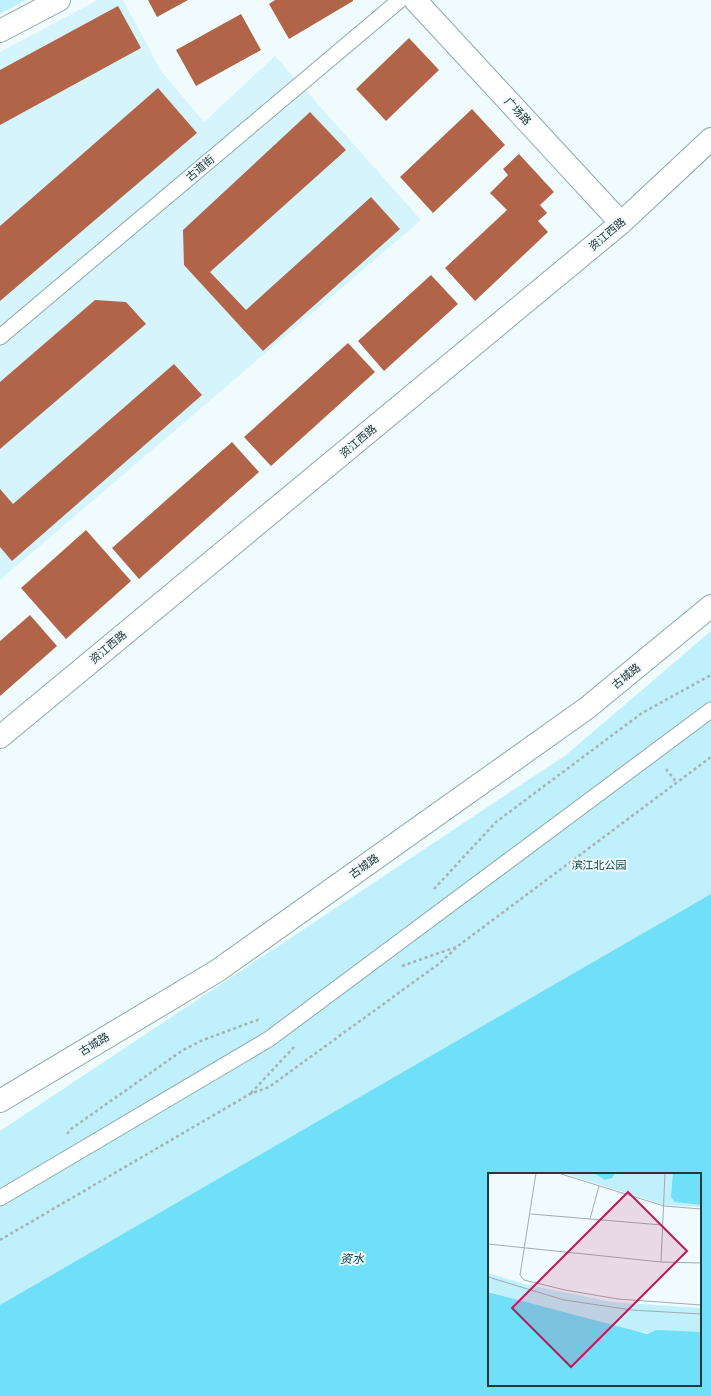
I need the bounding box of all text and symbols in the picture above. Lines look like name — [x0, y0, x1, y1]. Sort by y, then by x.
street label: 广场路 — [502, 94, 534, 127]
street label: 古道街 — [183, 152, 216, 183]
street label: 资江西路 — [586, 214, 628, 253]
street label: 资江西路 — [337, 421, 379, 460]
street label: 资江西路 — [87, 627, 129, 666]
street label: 古城路 — [609, 660, 643, 691]
street label: 古城路 — [346, 851, 381, 880]
park label: 滨江北公园 — [572, 858, 627, 871]
street label: 古城路 — [76, 1030, 111, 1058]
inset map — [488, 1173, 701, 1386]
water label: 资水 — [340, 1251, 365, 1265]

